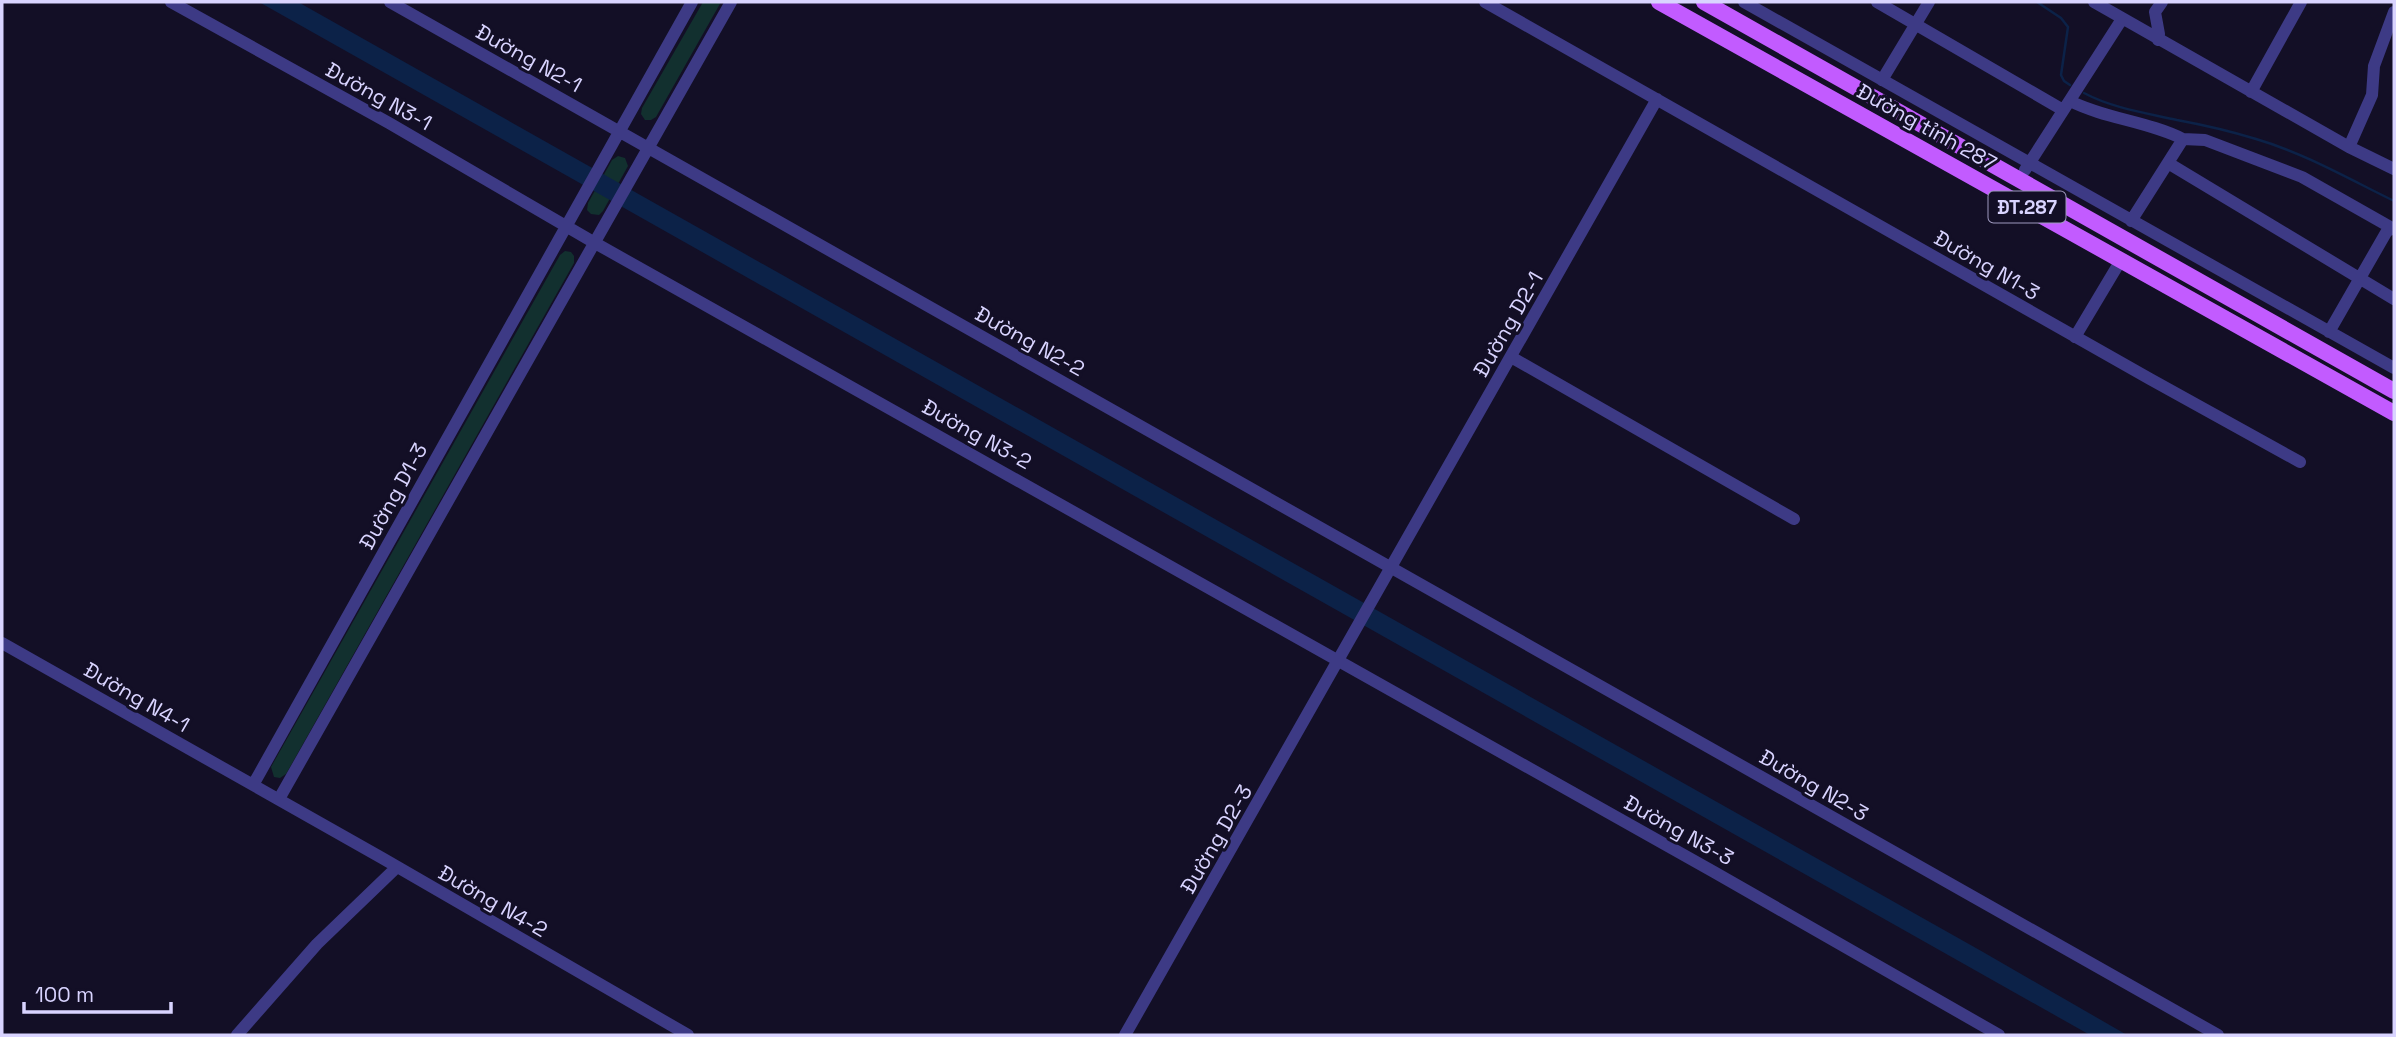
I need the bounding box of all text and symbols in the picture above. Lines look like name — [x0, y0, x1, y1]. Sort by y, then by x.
street label: Đường N2-1 — [471, 18, 587, 98]
street label: Đường N3-1 — [321, 56, 437, 136]
street label: Đường tỉnh 287 — [1852, 77, 2002, 177]
road number: ĐT.287 — [1988, 192, 2066, 223]
street label: Đường N1-3 — [1929, 224, 2045, 306]
street label: Đường D2-1 — [1467, 267, 1549, 381]
street label: Đường N2-2 — [971, 300, 1089, 382]
street label: Đường N3-2 — [917, 393, 1037, 475]
street label: Đường D1-3 — [353, 438, 433, 554]
street label: Đường N4-1 — [79, 656, 195, 738]
street label: Đường N2-3 — [1755, 743, 1873, 827]
street label: Đường D2-3 — [1174, 780, 1258, 898]
street label: Đường N3-3 — [1619, 789, 1739, 871]
street label: Đường N4-2 — [434, 859, 552, 943]
scale bar — [24, 970, 172, 1014]
text: 100 m — [35, 981, 94, 1008]

